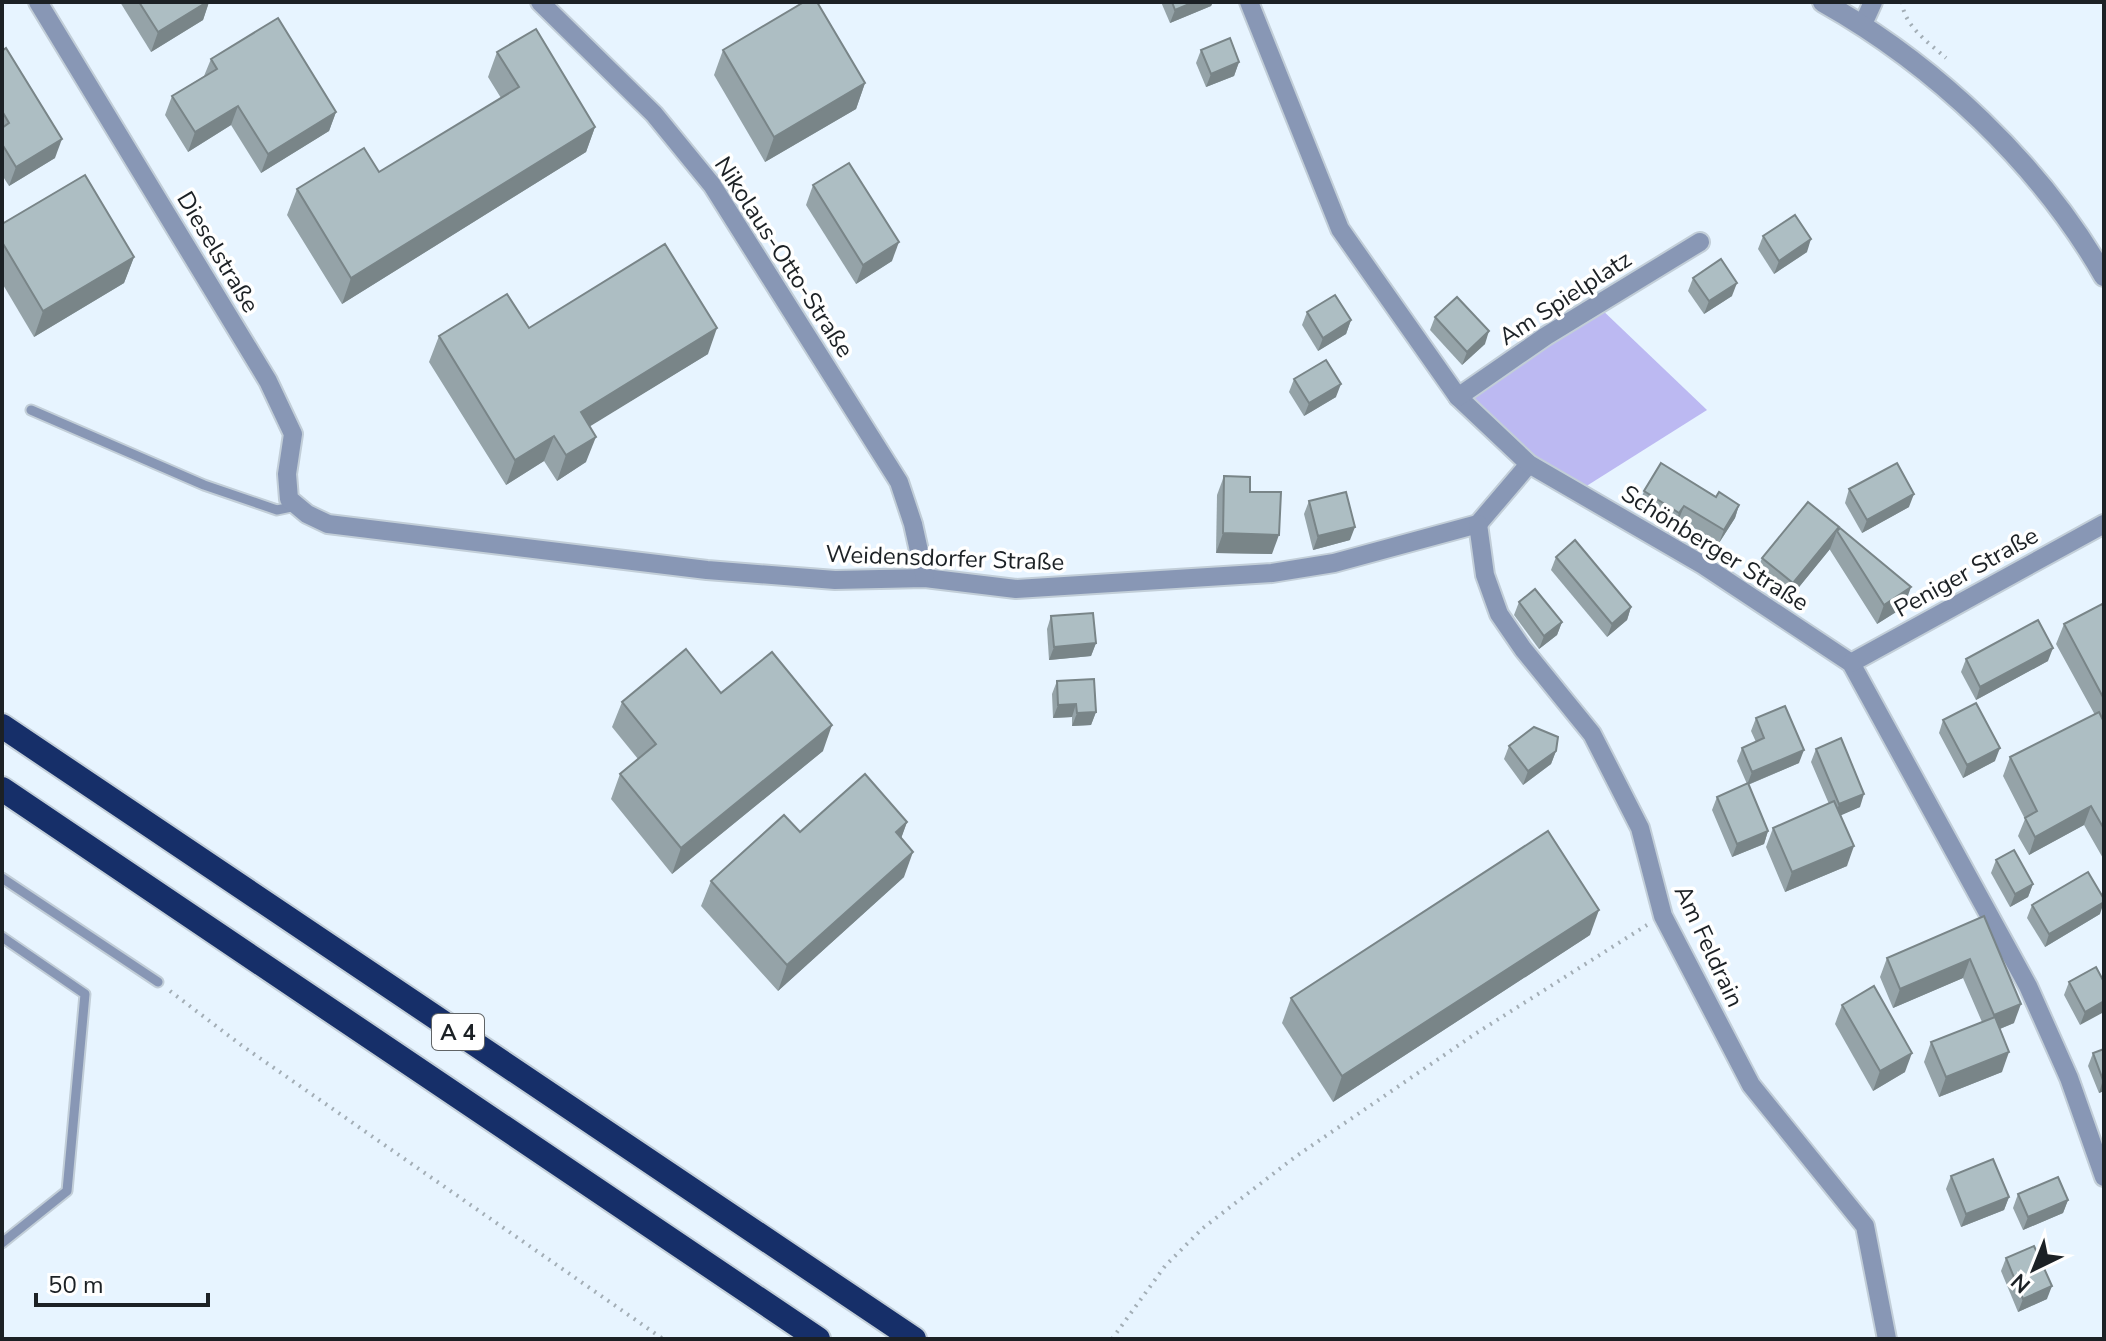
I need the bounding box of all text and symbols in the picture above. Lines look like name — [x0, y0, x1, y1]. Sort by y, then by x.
street label: Nikolaus-Otto-Straße — [707, 150, 861, 364]
street label: Dieselstraße — [169, 185, 267, 319]
street label: Am Spielplatz — [1493, 243, 1637, 353]
street label: Schönberger Straße — [1615, 477, 1815, 619]
street label: Peniger Straße — [1888, 519, 2044, 625]
street label: Weidensdorfer Straße — [825, 538, 1065, 578]
street label: Am Feldrain — [1667, 880, 1751, 1012]
road number: A 4 — [432, 1014, 484, 1050]
north arrow — [1994, 1229, 2074, 1309]
scale bar — [36, 1257, 208, 1307]
text: N — [2005, 1266, 2037, 1299]
text: 50 m — [48, 1269, 104, 1301]

